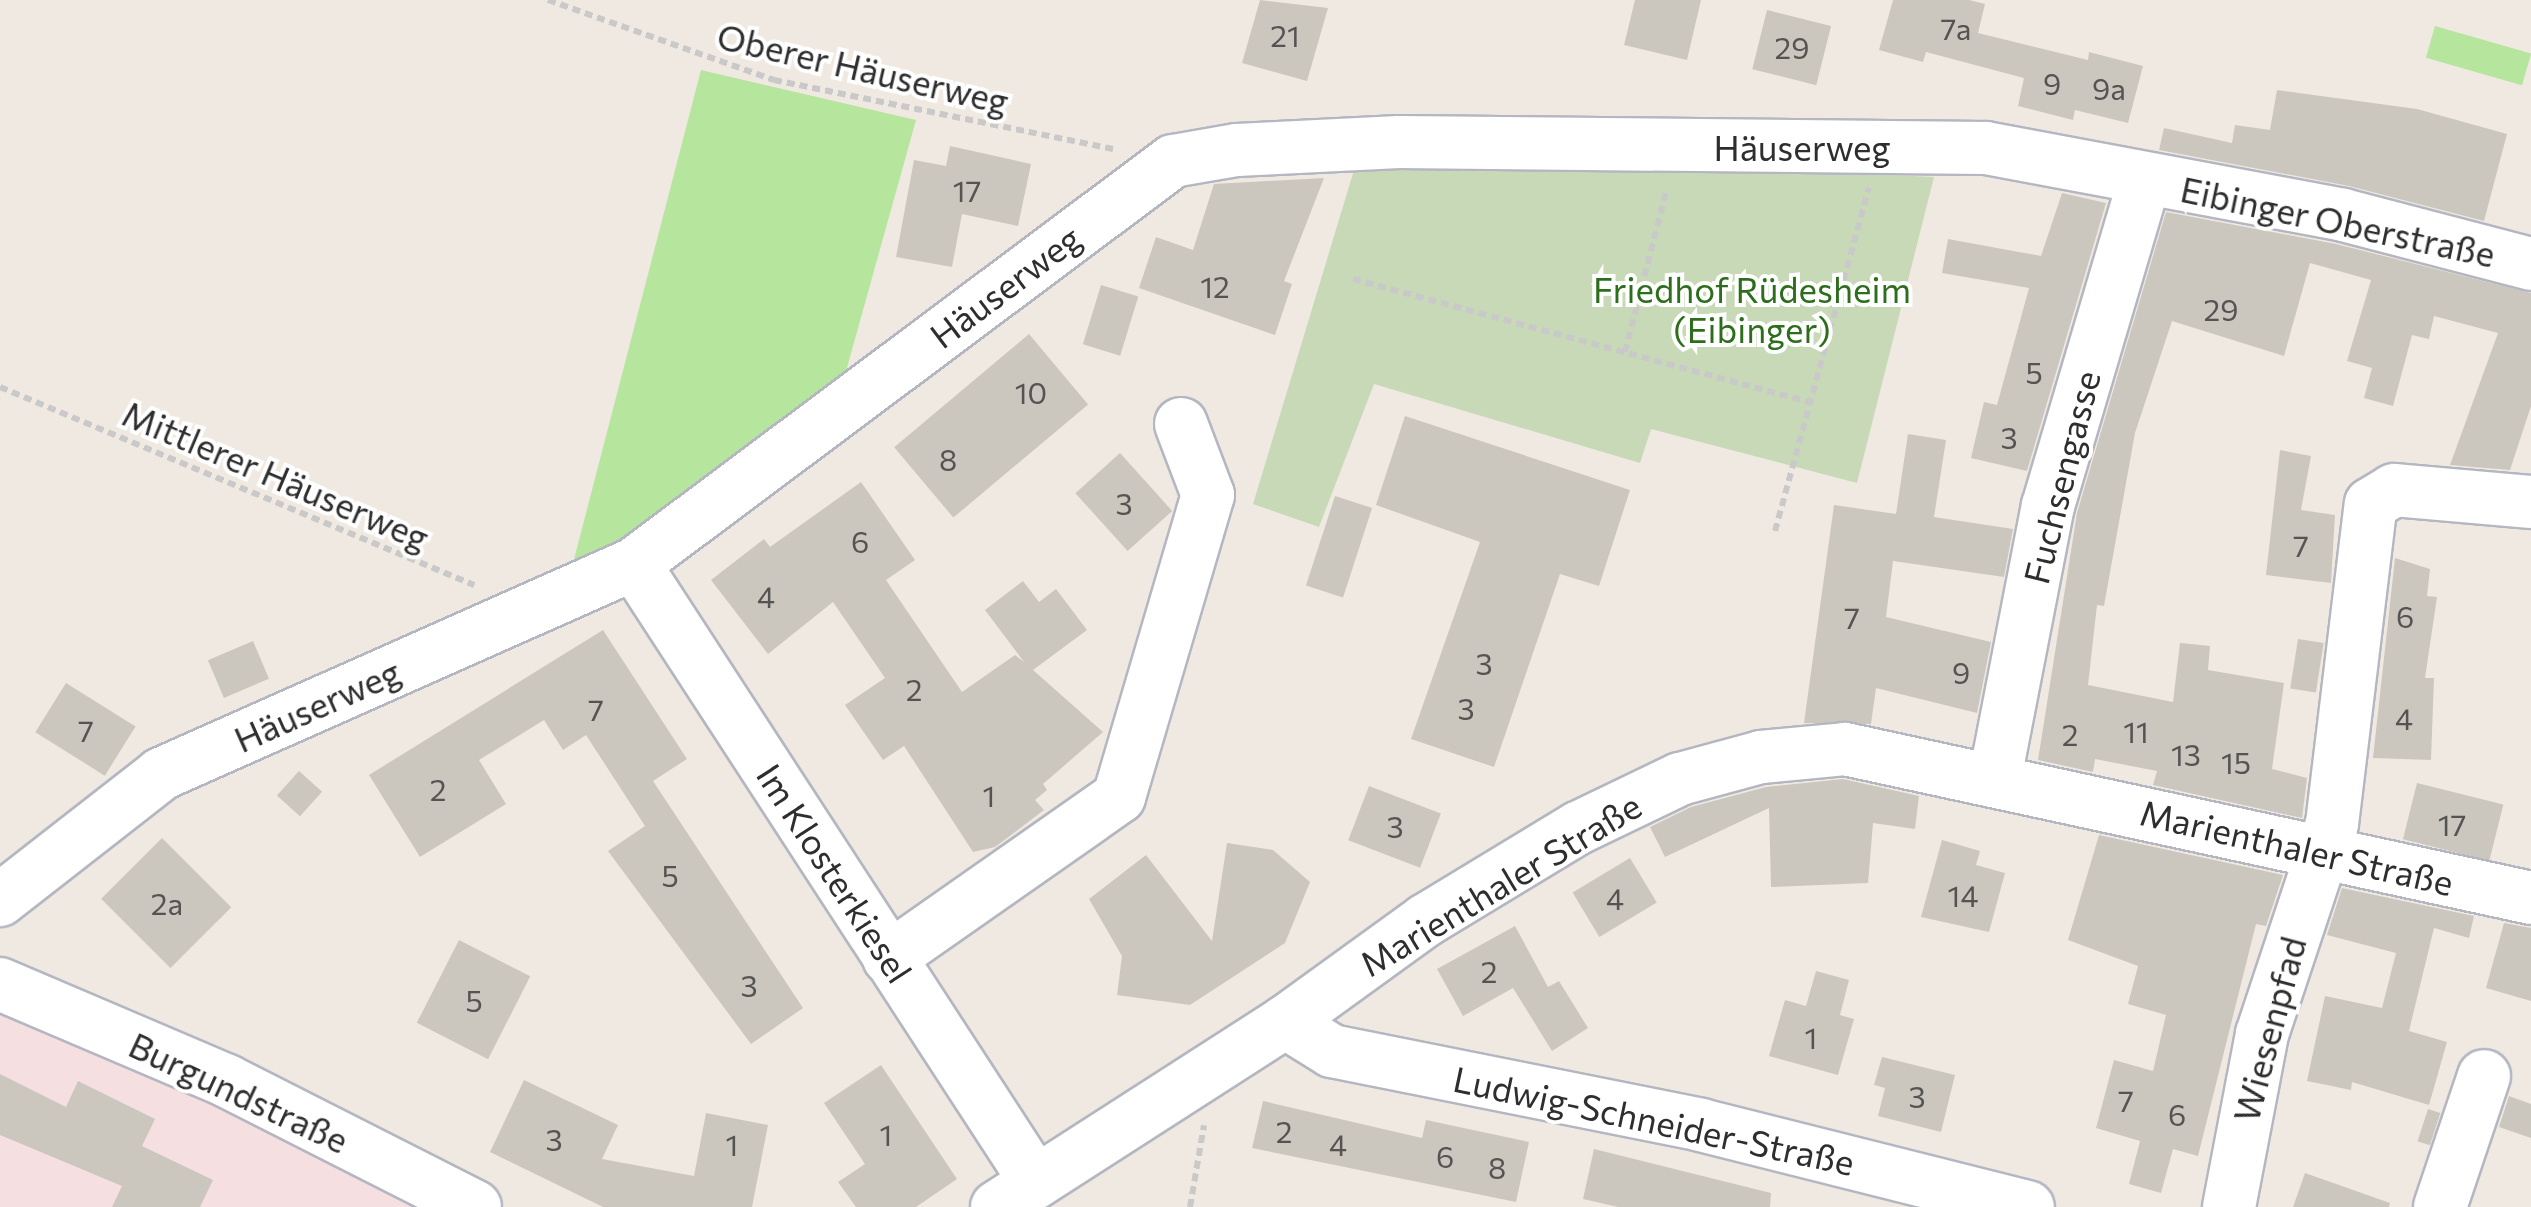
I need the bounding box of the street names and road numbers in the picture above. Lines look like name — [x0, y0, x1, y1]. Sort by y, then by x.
street label: Oberer Häuserweg — [713, 14, 1013, 122]
street label: Häuserweg — [1713, 126, 1891, 168]
street label: Eibinger Oberstraße — [2177, 167, 2499, 275]
street label: Häuserweg — [922, 216, 1088, 356]
street label: Fuchsengasse — [2014, 366, 2108, 588]
street label: Mittlerer Häuserweg — [117, 392, 435, 558]
street label: Häuserweg — [228, 650, 406, 760]
street label: Im Klosterkiesel — [749, 756, 921, 990]
street label: Marienthaler Straße — [1352, 784, 1648, 984]
street label: Marienthaler Straße — [2136, 791, 2458, 903]
street label: Wiesenpfad — [2224, 932, 2314, 1126]
street label: Burgundstraße — [123, 1023, 355, 1161]
street label: Ludwig-Schneider-Straße — [1450, 1057, 1858, 1183]

